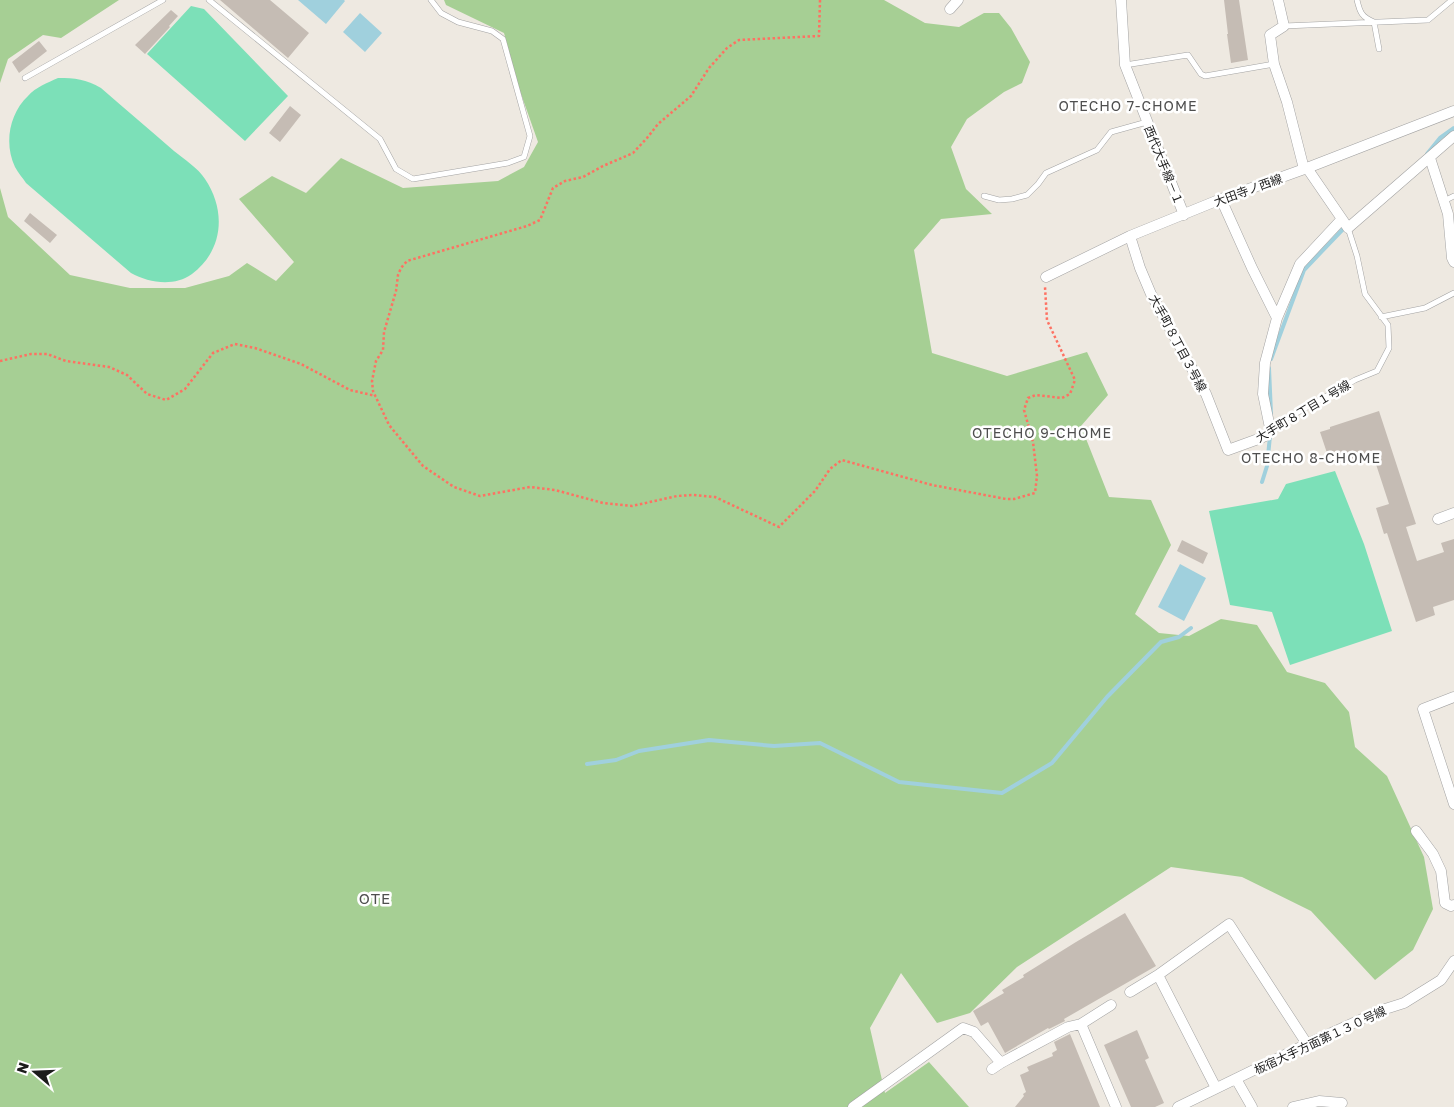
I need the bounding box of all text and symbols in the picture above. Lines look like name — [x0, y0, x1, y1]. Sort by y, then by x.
district label: OTECHO 7-CHOME — [1058, 97, 1198, 114]
street label: 西代大手線－１ — [1141, 123, 1187, 207]
street label: 大田寺ノ西線 — [1212, 171, 1284, 209]
street label: 大手町８丁目３号線 — [1146, 292, 1210, 394]
street label: 大手町８丁目１号線 — [1253, 377, 1353, 445]
district label: OTECHO 9-CHOME — [972, 424, 1112, 441]
district label: OTECHO 8-CHOME — [1241, 449, 1381, 466]
district label: OTE — [359, 889, 391, 907]
street label: 板宿大手方面第１３０号線 — [1252, 1003, 1388, 1077]
north arrow — [10, 1047, 60, 1097]
text: N — [12, 1060, 32, 1075]

